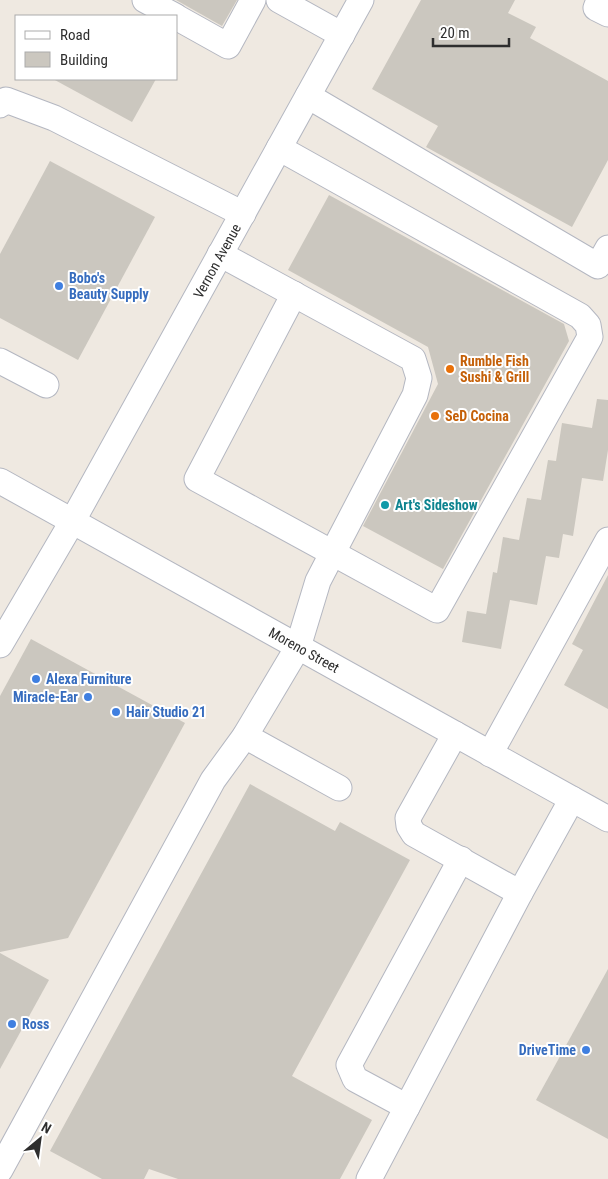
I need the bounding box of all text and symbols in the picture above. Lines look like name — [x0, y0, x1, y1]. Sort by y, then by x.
legend — [15, 15, 178, 80]
scale bar — [433, 15, 509, 47]
text: 20 m — [440, 24, 470, 42]
text: Road — [60, 26, 90, 44]
text: Building — [60, 51, 108, 69]
street label: Vernon Avenue — [190, 221, 244, 301]
place label: Bobo's Beauty Supply — [69, 270, 150, 302]
marker: Bobo's Beauty Supply — [53, 280, 65, 292]
place label: Rumble Fish Sushi & Grill — [460, 353, 529, 385]
marker: Rumble Fish Sushi & Grill — [444, 363, 456, 375]
place label: SeD Cocina — [445, 408, 509, 424]
marker: SeD Cocina — [429, 410, 441, 422]
place label: Art's Sideshow — [395, 497, 478, 513]
marker: Art's Sideshow — [379, 499, 391, 511]
street label: Moreno Street — [266, 624, 342, 676]
place label: Alexa Furniture — [46, 671, 132, 687]
marker: Alexa Furniture — [30, 673, 42, 685]
place label: Miracle-Ear — [13, 689, 78, 705]
marker: Miracle-Ear — [82, 691, 94, 703]
place label: Hair Studio 21 — [126, 704, 206, 720]
marker: Hair Studio 21 — [110, 706, 122, 718]
place label: Ross — [22, 1016, 49, 1032]
marker: Ross — [6, 1018, 18, 1030]
place label: DriveTime — [519, 1042, 576, 1058]
marker: DriveTime — [580, 1044, 592, 1056]
north arrow — [15, 1114, 65, 1164]
text: N — [39, 1119, 54, 1137]

